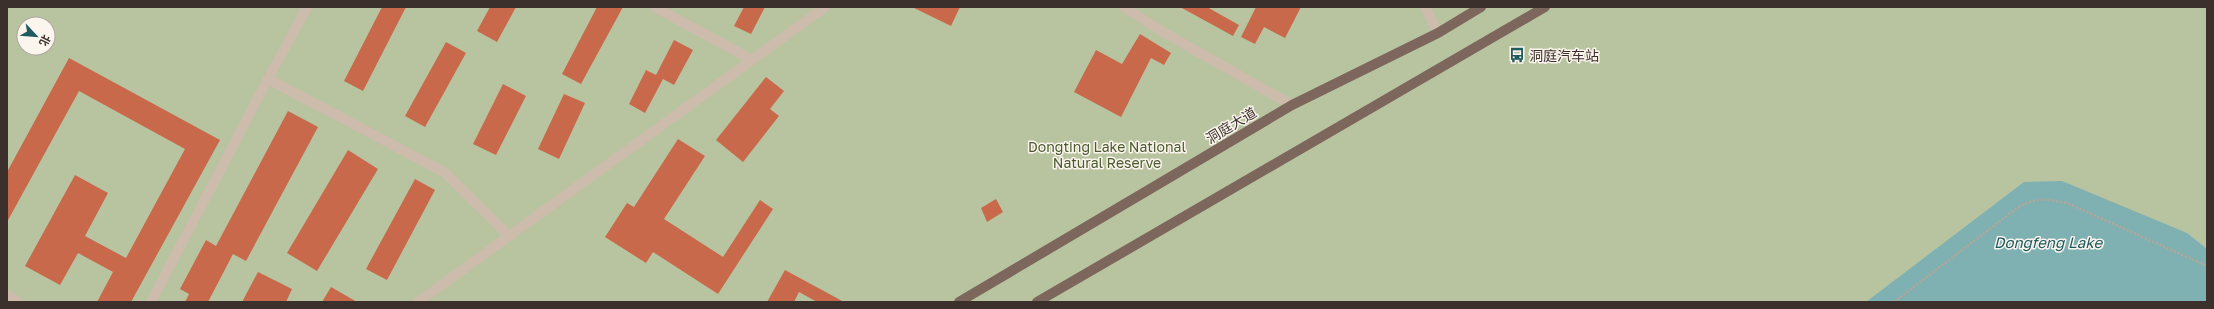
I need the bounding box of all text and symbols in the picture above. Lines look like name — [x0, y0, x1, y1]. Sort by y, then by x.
north arrow — [16, 16, 56, 56]
text: 北 — [37, 33, 54, 48]
bus stop icon: 洞庭汽车站 — [1508, 46, 1526, 64]
place label: 洞庭汽车站 — [1529, 47, 1599, 64]
street label: 洞庭大道 — [1203, 103, 1259, 147]
park label: Dongting Lake National Natural Reserve — [1028, 138, 1186, 171]
water label: Dongfeng Lake — [1994, 233, 2103, 252]

